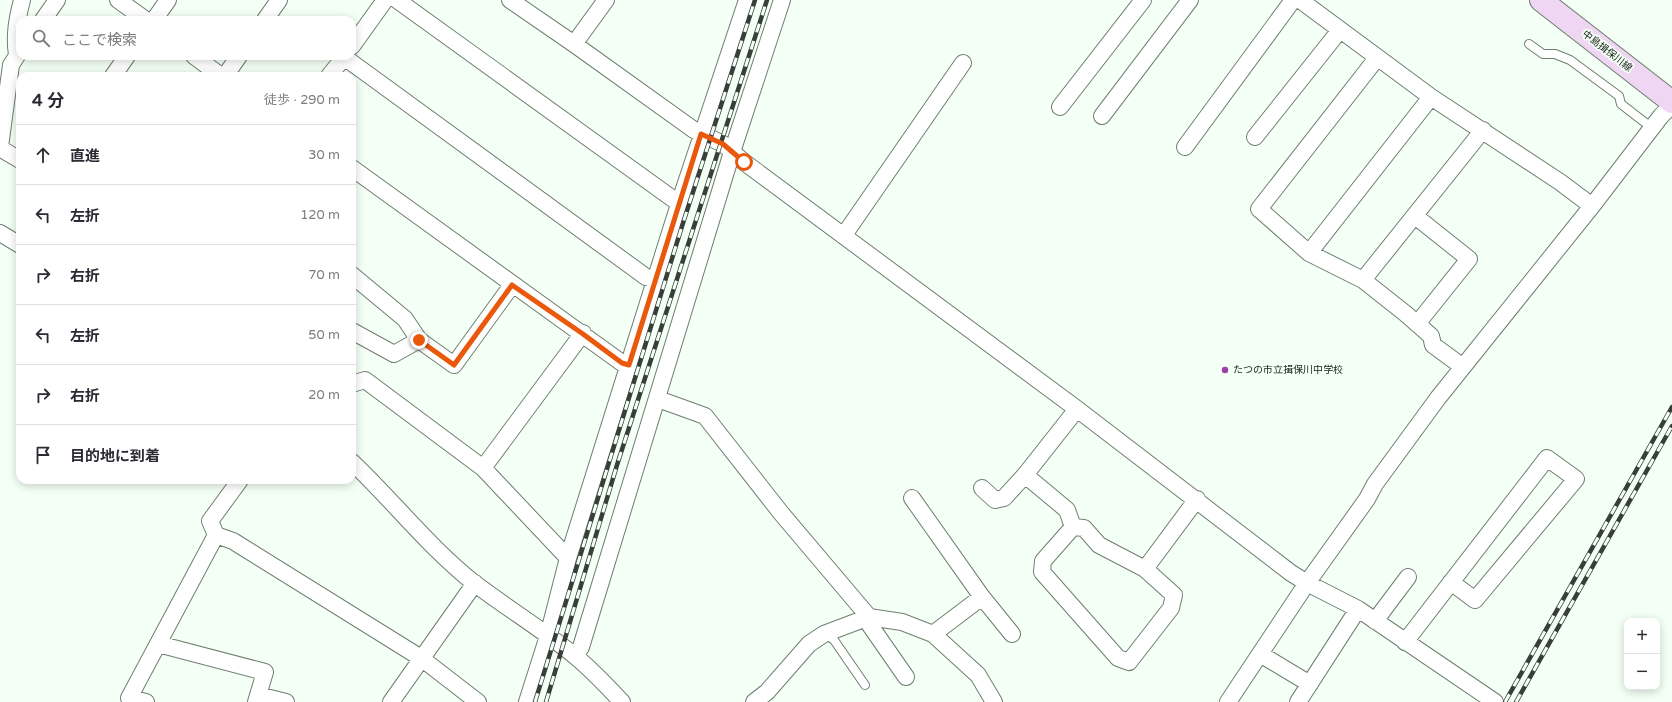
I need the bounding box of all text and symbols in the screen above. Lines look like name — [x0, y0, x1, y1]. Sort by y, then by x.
search box — [16, 16, 356, 60]
icon: search — [30, 27, 52, 49]
street label: 中島揖保川線 — [1580, 28, 1634, 74]
text: ここで検索 — [62, 31, 137, 49]
text: 4 分 — [32, 90, 64, 111]
text: 徒歩 · 290 m — [264, 92, 340, 108]
icon: ahead — [32, 144, 54, 166]
text: 直進 — [70, 147, 100, 165]
text: 30 m — [308, 147, 340, 163]
route start — [735, 153, 753, 171]
icon: left — [32, 204, 54, 226]
text: 左折 — [70, 207, 100, 225]
text: 120 m — [300, 207, 340, 223]
icon: right — [32, 264, 54, 286]
text: 右折 — [70, 267, 100, 285]
text: 70 m — [308, 267, 340, 283]
icon: left — [32, 324, 54, 346]
text: 左折 — [70, 327, 100, 345]
text: 50 m — [308, 327, 340, 343]
route end — [410, 331, 428, 349]
place label: たつの市立揖保川中学校 — [1233, 364, 1343, 376]
marker: たつの市立揖保川中学校 — [1220, 365, 1230, 375]
icon: right — [32, 384, 54, 406]
text: 右折 — [70, 387, 100, 405]
text: 20 m — [308, 387, 340, 403]
icon: arrive — [32, 444, 54, 466]
text: 目的地に到着 — [70, 447, 160, 465]
map controls — [1624, 618, 1660, 690]
button: + — [1624, 618, 1660, 654]
button: − — [1624, 654, 1660, 690]

